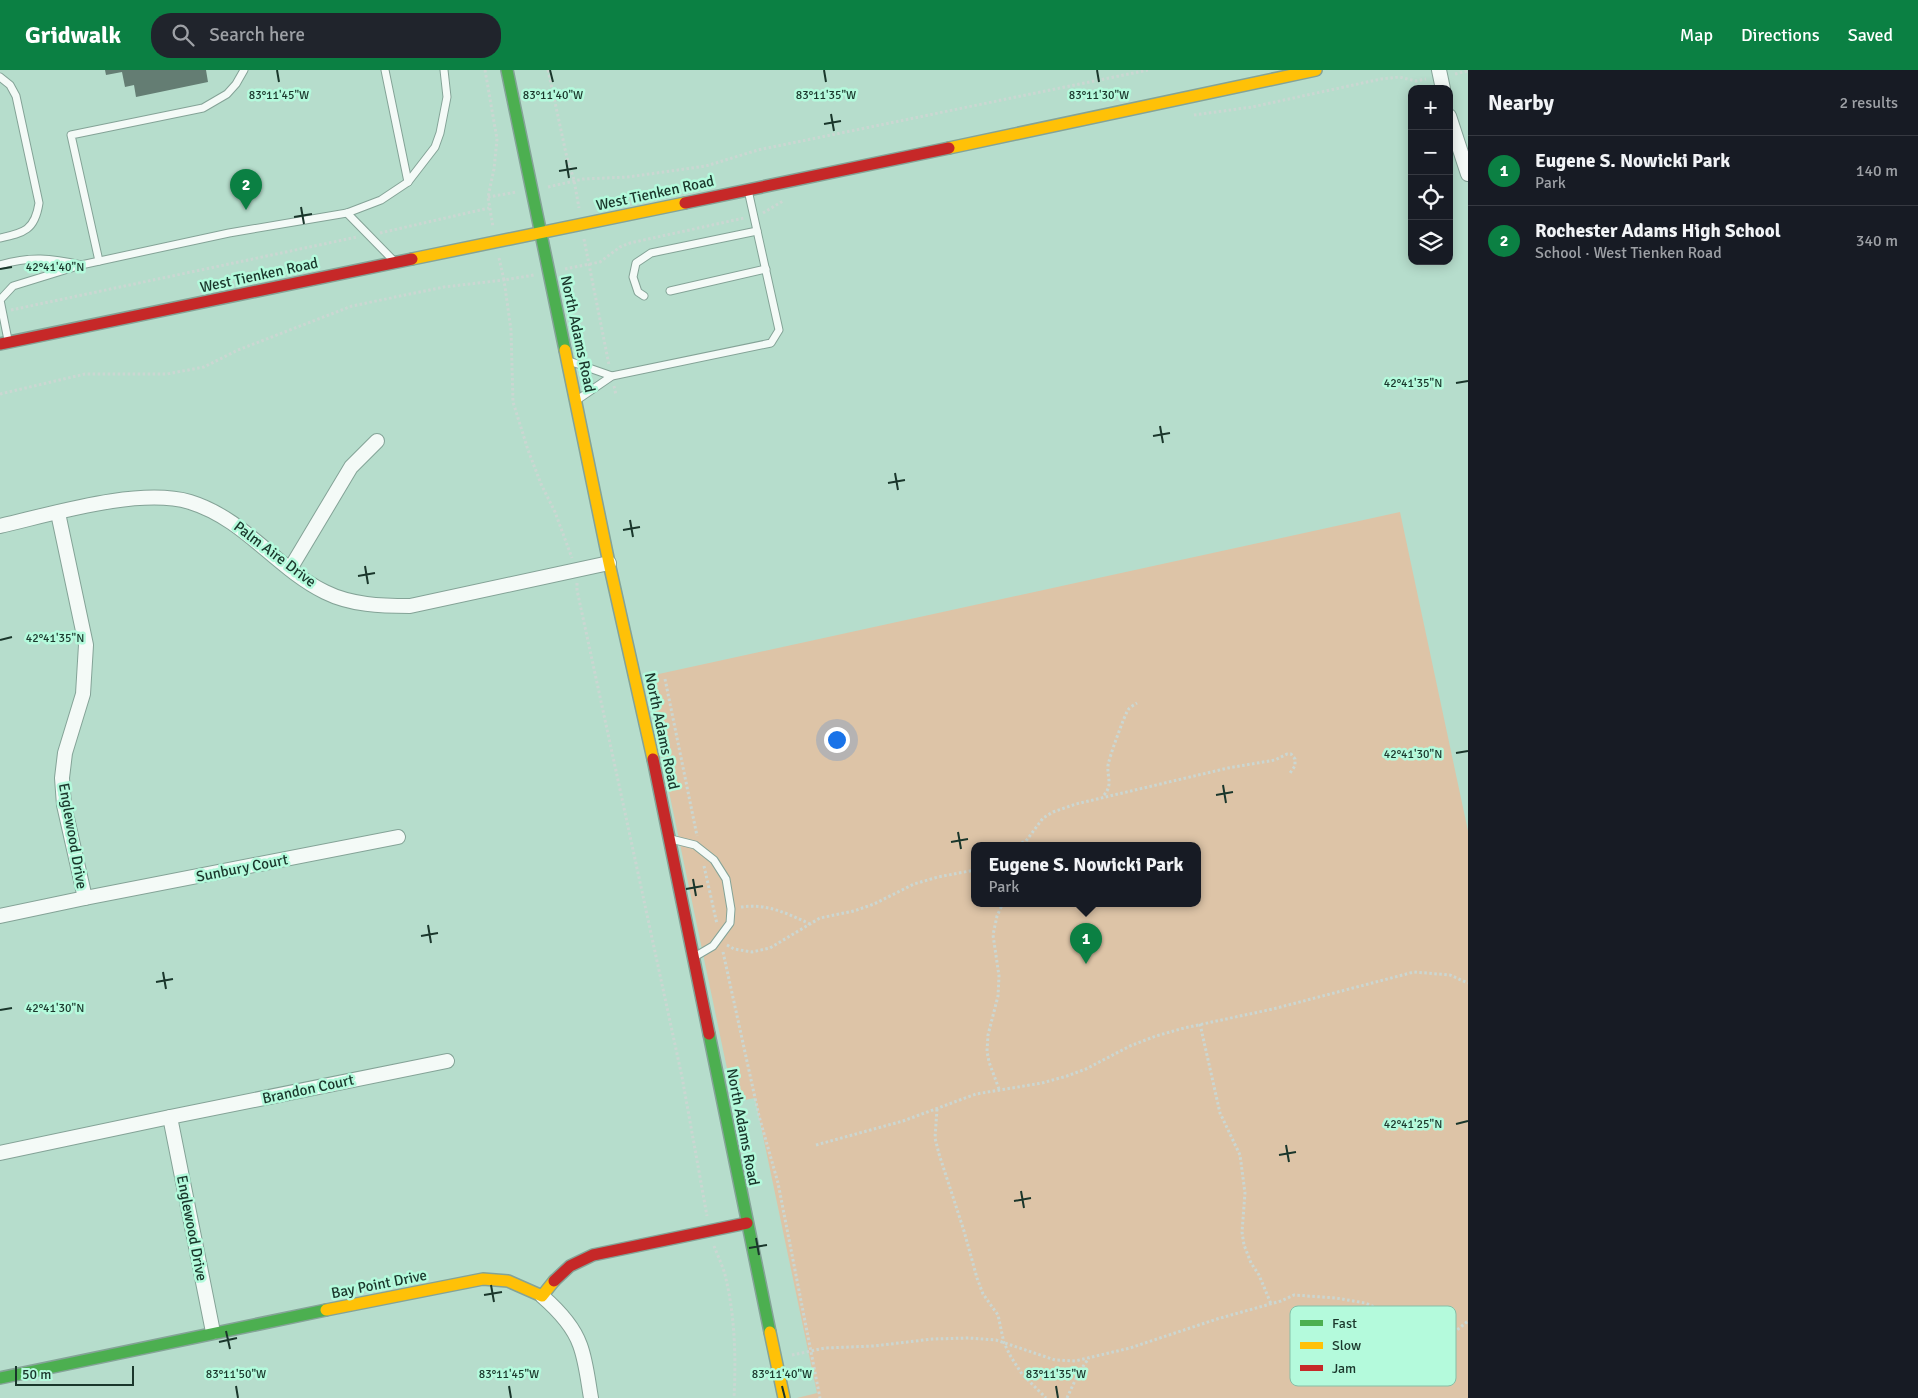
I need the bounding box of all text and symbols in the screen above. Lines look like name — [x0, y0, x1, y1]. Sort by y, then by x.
search box — [151, 13, 501, 58]
text: Gridwalk — [25, 20, 121, 50]
icon: search — [169, 21, 197, 49]
text: Search here — [209, 23, 305, 47]
text: Map — [1680, 24, 1713, 46]
text: Directions — [1741, 24, 1820, 46]
text: Saved — [1848, 24, 1893, 46]
map controls — [1408, 85, 1453, 265]
button: + — [1408, 85, 1453, 130]
text: 83°11'45"W — [249, 88, 309, 103]
text: 83°11'40"W — [523, 88, 583, 103]
text: 83°11'35"W — [796, 88, 856, 103]
text: 83°11'30"W — [1069, 88, 1129, 103]
text: Nearby — [1488, 90, 1554, 116]
text: 2 results — [1839, 93, 1898, 113]
button: − — [1408, 130, 1453, 175]
text: Eugene S. Nowicki Park — [1535, 149, 1730, 173]
text: 1 — [1500, 161, 1508, 181]
text: 140 m — [1856, 161, 1898, 181]
pin: 2 — [230, 169, 262, 210]
street label: West Tienken Road — [594, 172, 716, 214]
text: Park — [1535, 173, 1566, 193]
button: locate — [1408, 175, 1453, 220]
text: Rochester Adams High School — [1535, 219, 1781, 243]
button: layers — [1408, 220, 1453, 265]
text: 2 — [1500, 231, 1508, 251]
text: 340 m — [1856, 231, 1898, 251]
text: School · West Tienken Road — [1535, 243, 1722, 263]
street label: West Tienken Road — [198, 254, 320, 296]
text: 42°41'40"N — [26, 260, 84, 275]
street label: North Adams Road — [557, 274, 599, 394]
text: 42°41'35"N — [1384, 376, 1442, 391]
street label: Palm Aire Drive — [230, 517, 320, 591]
text: 42°41'35"N — [26, 631, 84, 646]
street label: North Adams Road — [641, 671, 683, 791]
your location — [824, 727, 850, 753]
text: 42°41'30"N — [1384, 747, 1442, 762]
street label: Englewood Drive — [55, 782, 91, 890]
popup — [971, 842, 1201, 907]
street label: Sunbury Court — [195, 850, 289, 886]
text: Eugene S. Nowicki Park — [988, 853, 1184, 877]
text: Park — [988, 877, 1019, 897]
pin: 1 — [1070, 923, 1102, 964]
text: 42°41'30"N — [26, 1001, 84, 1016]
street label: North Adams Road — [723, 1067, 763, 1187]
street label: Brandon Court — [260, 1070, 356, 1108]
text: 42°41'25"N — [1384, 1117, 1442, 1132]
street label: Englewood Drive — [173, 1174, 211, 1282]
street label: Bay Point Drive — [330, 1266, 428, 1302]
legend — [1290, 1306, 1456, 1386]
text: Fast — [1332, 1315, 1357, 1332]
text: Slow — [1332, 1337, 1361, 1354]
text: Jam — [1332, 1360, 1356, 1377]
scale bar — [15, 1363, 134, 1386]
text: 50 m — [22, 1366, 51, 1383]
text: 83°11'50"W — [206, 1367, 266, 1382]
text: 83°11'45"W — [479, 1367, 539, 1382]
text: 83°11'40"W — [752, 1367, 812, 1382]
text: 83°11'35"W — [1026, 1367, 1086, 1382]

